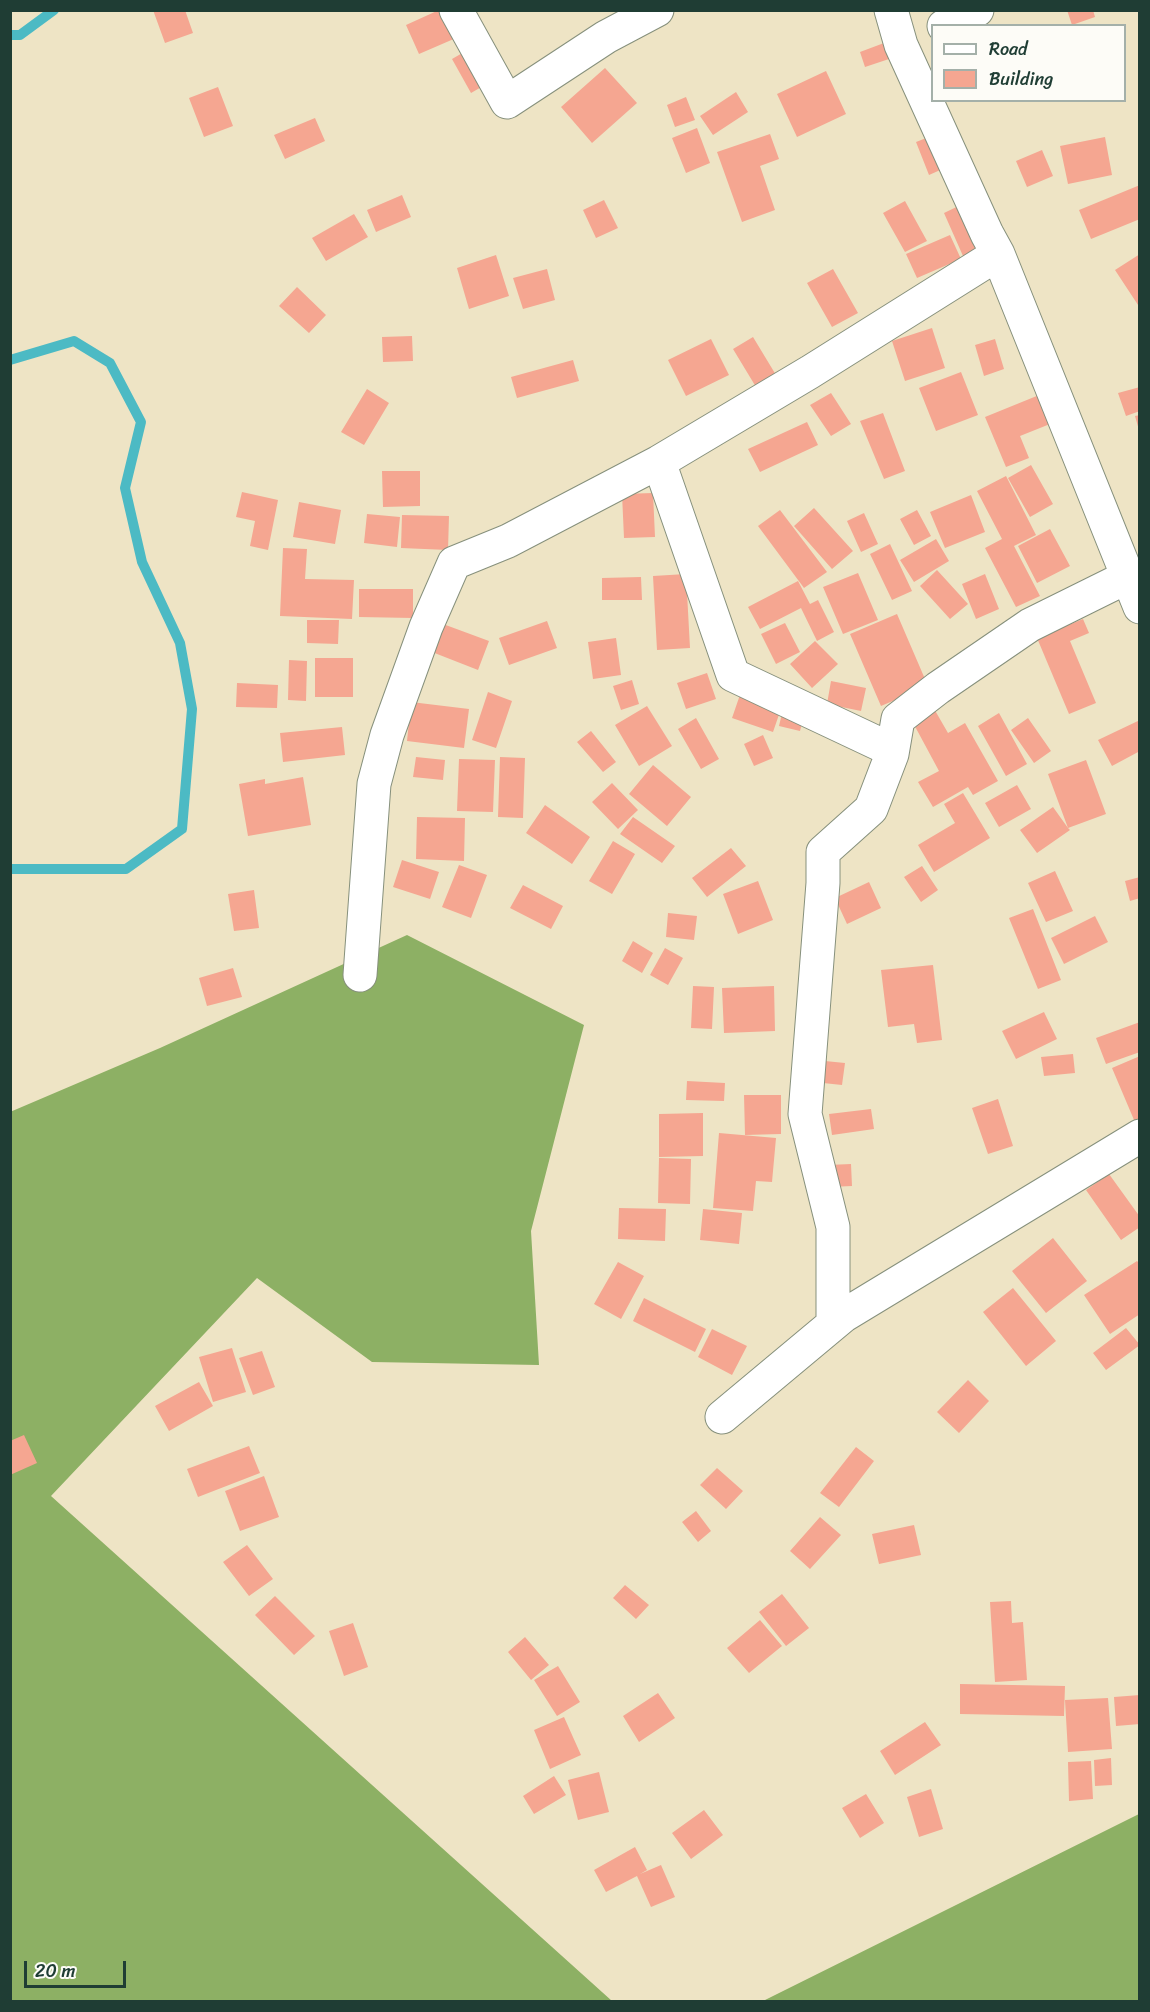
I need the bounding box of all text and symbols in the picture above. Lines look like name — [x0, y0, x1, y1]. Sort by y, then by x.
legend — [931, 24, 1126, 102]
text: Road — [989, 33, 1028, 65]
text: Building — [989, 63, 1053, 95]
scale bar — [27, 1949, 129, 1987]
text: 20 m — [35, 1955, 75, 1987]

